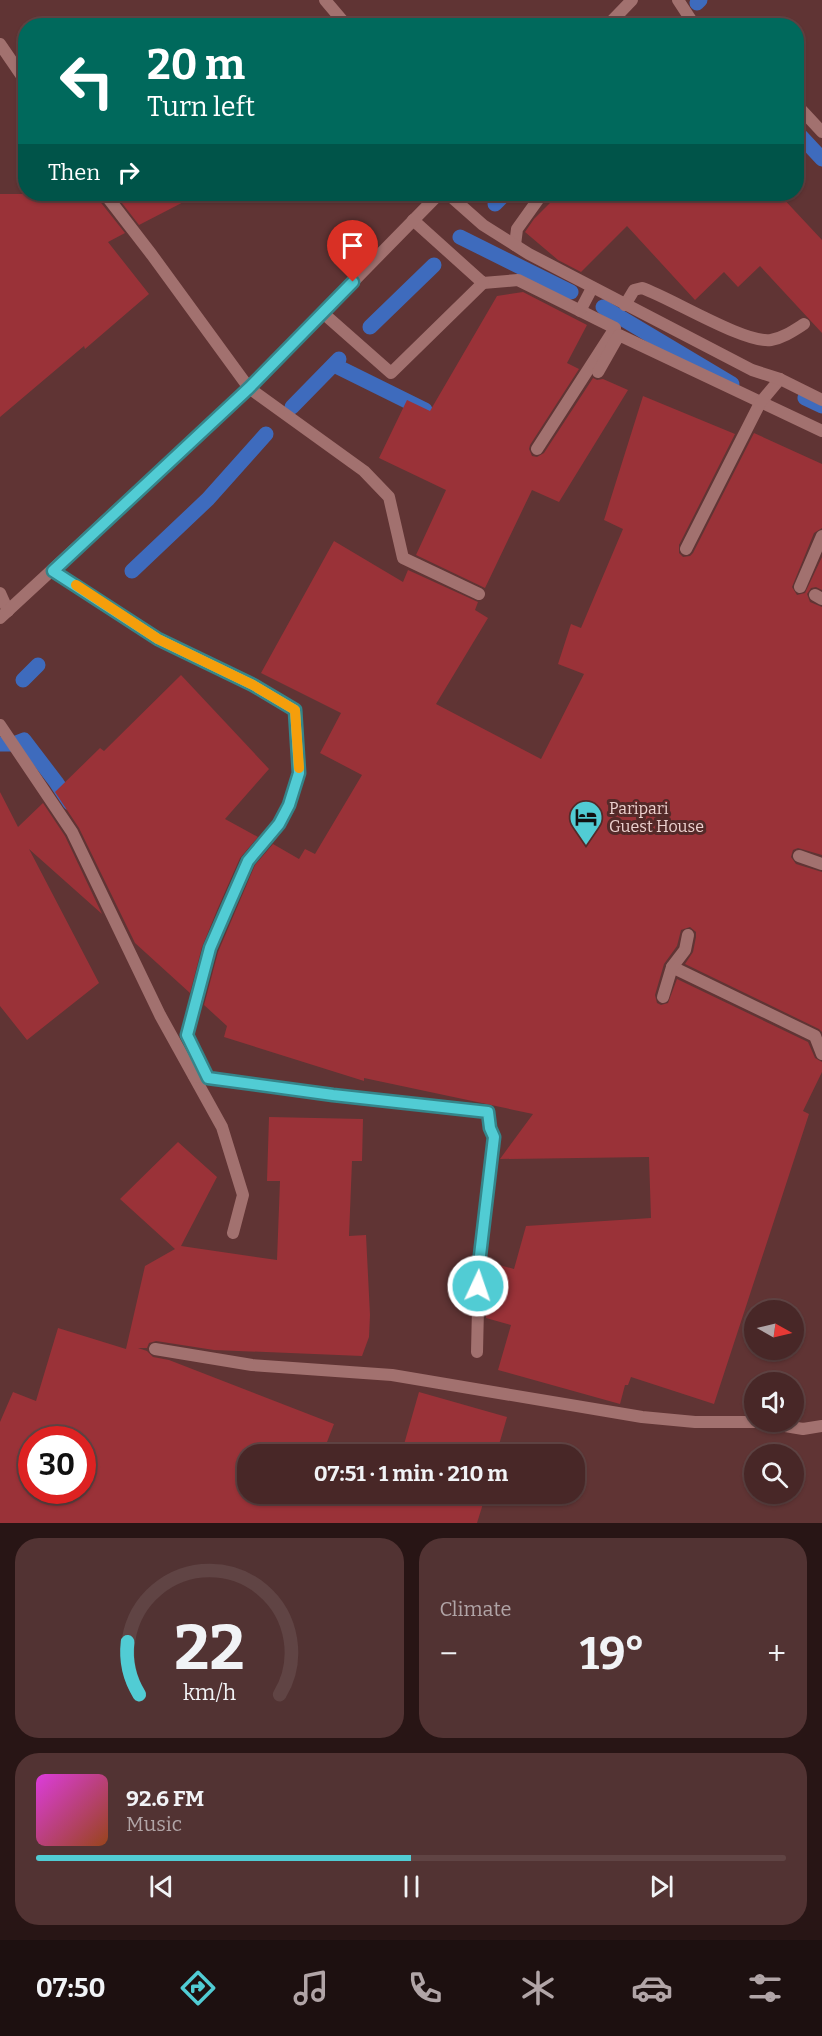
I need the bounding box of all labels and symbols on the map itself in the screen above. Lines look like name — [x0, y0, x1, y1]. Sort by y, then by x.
pin — [327, 220, 378, 282]
hotel icon: Paripari Guest House — [568, 799, 604, 846]
place label: Paripari Guest House — [609, 799, 704, 836]
position arrow — [446, 1254, 510, 1318]
north arrow — [744, 1300, 804, 1360]
speed limit sign: 30 — [18, 1426, 96, 1504]

